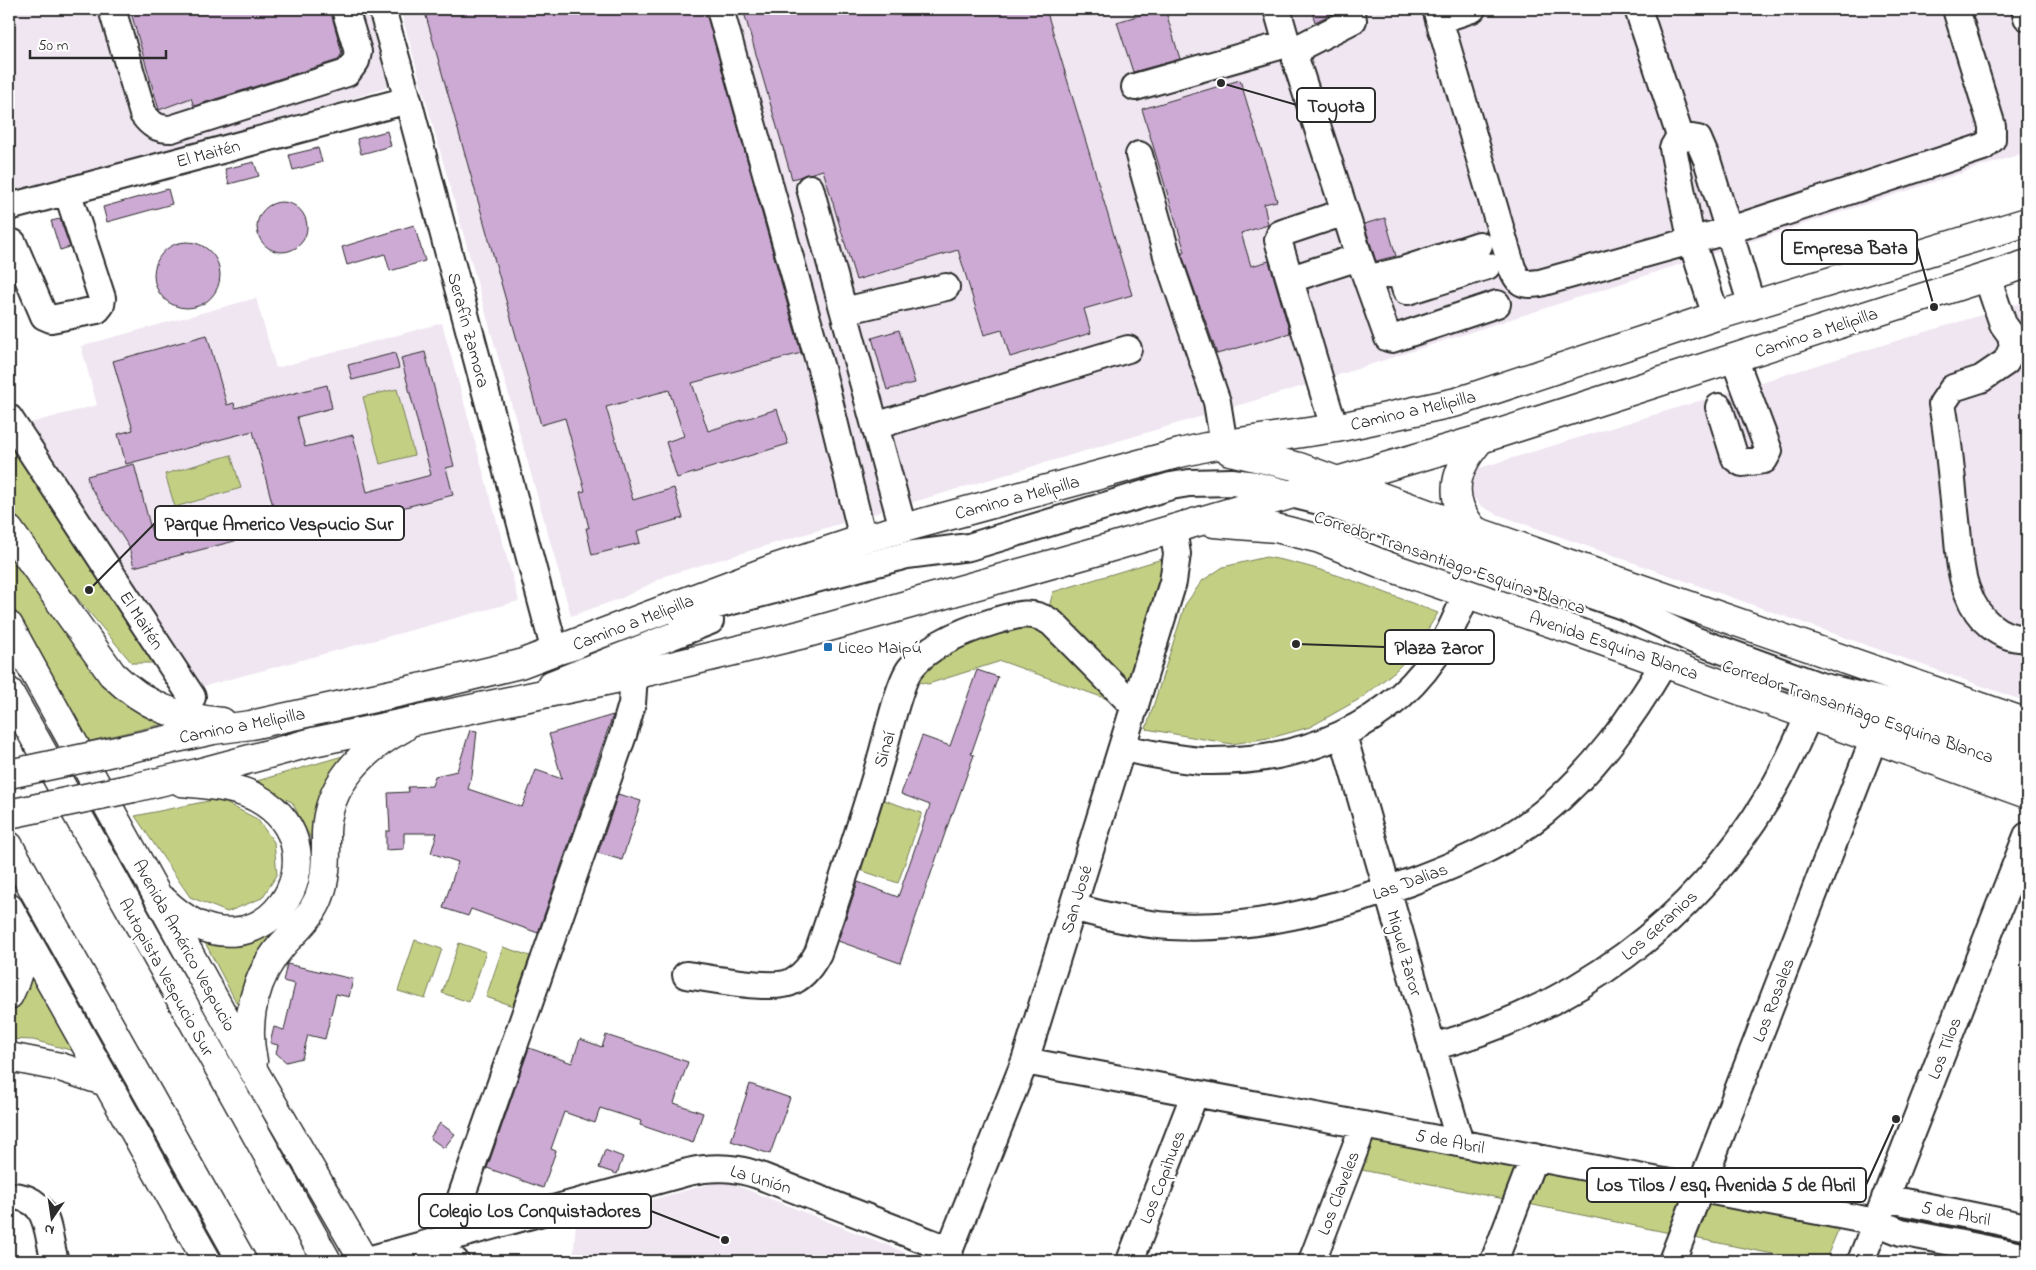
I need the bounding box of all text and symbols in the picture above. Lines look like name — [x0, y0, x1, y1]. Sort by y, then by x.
scale bar — [30, 28, 166, 60]
text: 50 m — [38, 35, 69, 57]
callout: Toyota — [1297, 88, 1375, 122]
text: Toyota — [1307, 94, 1365, 123]
street label: El Maitén — [174, 134, 244, 176]
callout: Empresa Bata — [1782, 230, 1917, 264]
text: Empresa Bata — [1792, 236, 1908, 263]
street label: Serafín Zamora — [439, 270, 495, 391]
street label: Camino a Melipilla — [1752, 302, 1881, 366]
street label: Camino a Melipilla — [1348, 385, 1479, 439]
street label: Camino a Melipilla — [952, 470, 1083, 528]
street label: Corredor Transantiago Esquina Blanca — [1310, 505, 1589, 624]
callout: Parque Americo Vespucio Sur — [155, 506, 404, 540]
text: Parque Americo Vespucio Sur — [165, 512, 395, 539]
street label: El Maitén — [112, 587, 169, 656]
street label: Camino a Melipilla — [569, 589, 698, 659]
street label: Avenida Esquina Blanca — [1525, 606, 1702, 688]
callout: Plaza Zaror — [1385, 630, 1494, 664]
place label: Liceo Maipú — [838, 636, 922, 662]
text: Plaza Zaror — [1395, 636, 1485, 663]
marker: Liceo Maipú — [822, 641, 834, 653]
street label: Corredor Transantiago Esquina Blanca — [1718, 654, 1997, 773]
street label: Camino a Melipilla — [177, 702, 308, 752]
street label: Sinaí — [868, 728, 904, 771]
street label: Avenida Américo Vespucio — [125, 855, 241, 1037]
street label: Las Dalias — [1370, 857, 1452, 908]
street label: San José — [1055, 861, 1101, 937]
street label: Los Geranios — [1616, 885, 1704, 968]
street label: Autopista Vespucio Sur — [111, 894, 220, 1062]
street label: Miguel Zaror — [1377, 907, 1428, 1000]
street label: Los Rosales — [1747, 955, 1803, 1047]
street label: Los Tilos — [1922, 1014, 1970, 1084]
street label: 5 de Abril — [1413, 1124, 1486, 1162]
street label: Los Copihues — [1134, 1127, 1194, 1228]
street label: Los Claveles — [1312, 1148, 1368, 1240]
street label: La Unión — [727, 1159, 794, 1203]
callout: Los Tilos / esq. Avenida 5 de Abril — [1587, 1168, 1866, 1202]
text: Los Tilos / esq. Avenida 5 de Abril — [1597, 1173, 1855, 1200]
north arrow — [28, 1192, 78, 1242]
callout: Colegio Los Conquistadores — [419, 1194, 651, 1228]
street label: 5 de Abril — [1919, 1196, 1992, 1234]
text: Colegio Los Conquistadores — [429, 1199, 641, 1228]
text: N — [42, 1218, 56, 1240]

